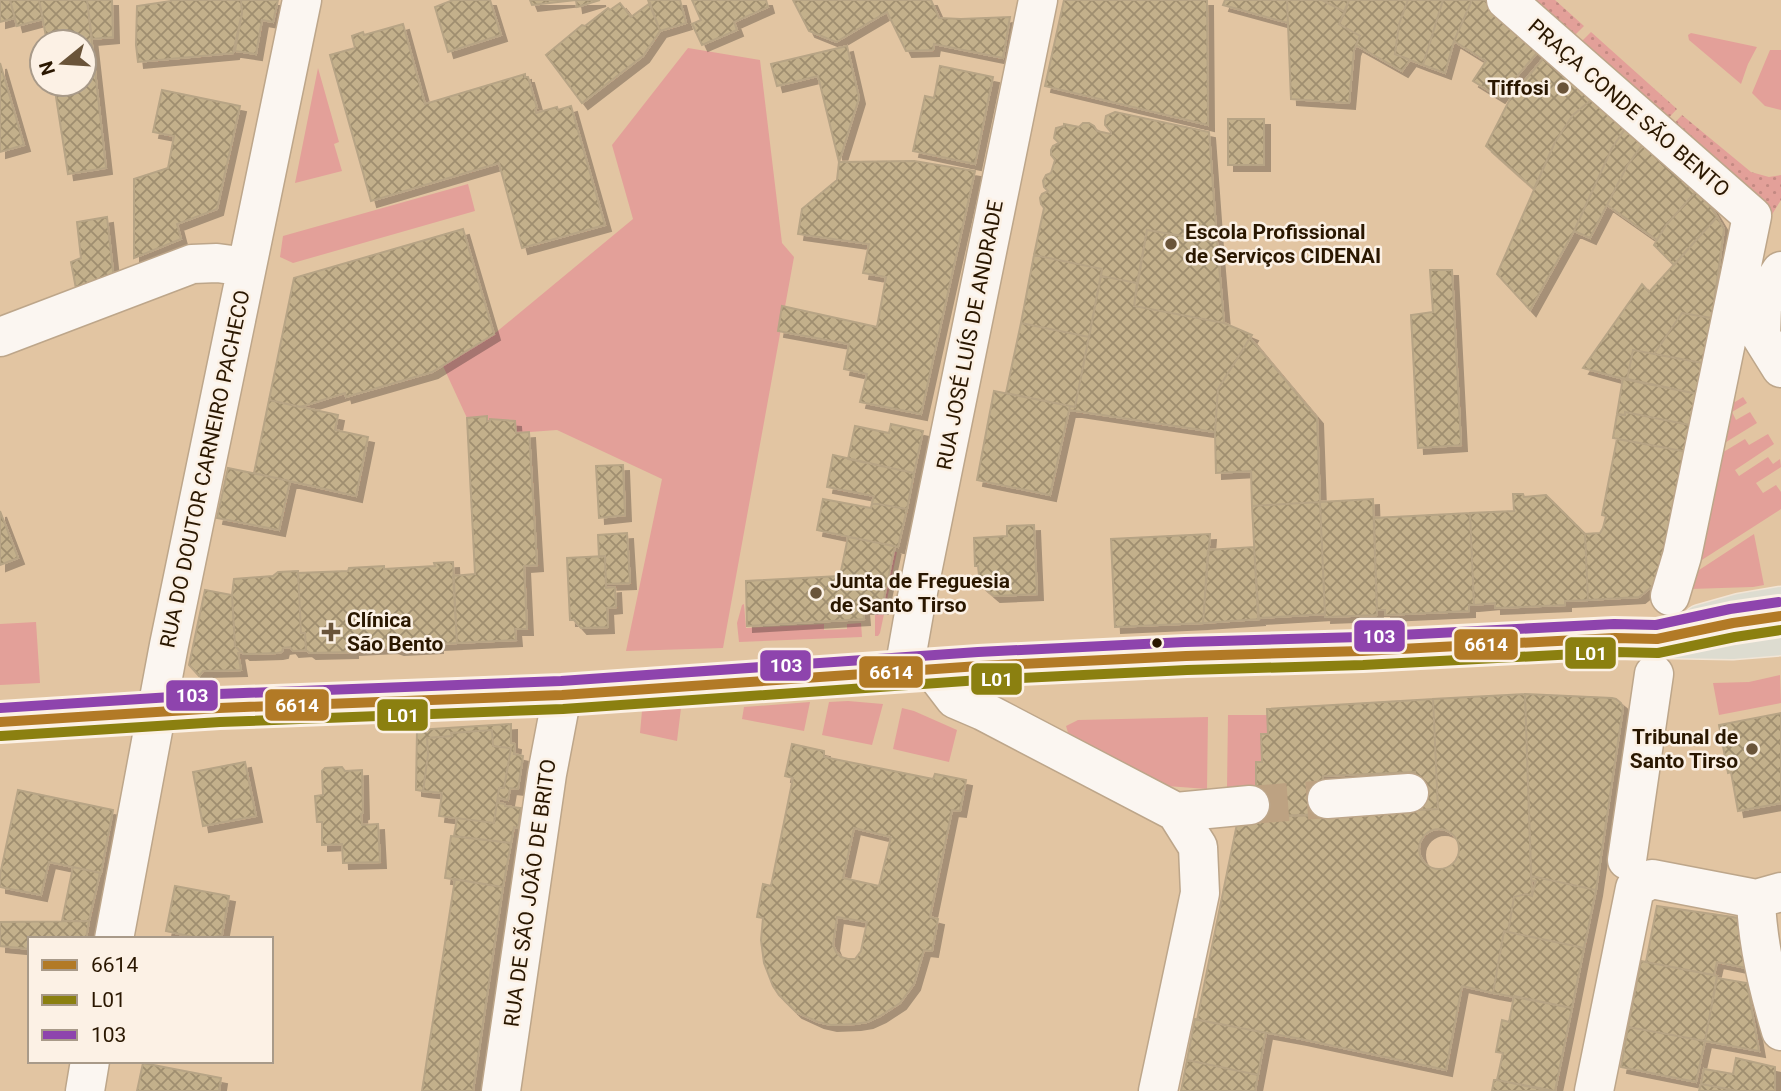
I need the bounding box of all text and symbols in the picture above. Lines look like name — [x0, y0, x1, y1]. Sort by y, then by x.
street label: PRAÇA CONDE SÃO BENTO — [1524, 14, 1734, 202]
north arrow — [28, 28, 98, 98]
text: N — [34, 58, 60, 78]
place label: Tiffosi — [1487, 76, 1549, 100]
marker: Tiffosi — [1555, 80, 1571, 96]
street label: RUA JOSÉ LUÍS DE ANDRADE — [932, 198, 1008, 472]
place label: Escola Profissional de Serviços CIDENAI — [1185, 220, 1381, 268]
marker: Escola Profissional de Serviços CIDENAI — [1163, 236, 1179, 252]
street label: RUA DO DOUTOR CARNEIRO PACHECO — [155, 288, 255, 650]
place label: Junta de Freguesia de Santo Tirso — [830, 569, 1010, 617]
marker: Junta de Freguesia de Santo Tirso — [808, 585, 824, 601]
place label: Clínica São Bento — [347, 608, 444, 656]
line badge: 103 — [1353, 619, 1406, 653]
marker: Clínica São Bento — [321, 622, 341, 642]
text: 103 — [1363, 625, 1395, 648]
line badge: 6614 — [1453, 628, 1519, 661]
text: 6614 — [1464, 633, 1508, 656]
unlabelled marker — [1150, 636, 1164, 650]
line badge: L01 — [1564, 636, 1617, 670]
text: L01 — [1575, 642, 1607, 665]
line badge: 103 — [759, 649, 812, 682]
text: 103 — [770, 654, 802, 677]
line badge: 6614 — [858, 655, 924, 689]
text: 6614 — [869, 661, 913, 684]
line badge: L01 — [970, 662, 1023, 696]
text: L01 — [981, 668, 1013, 691]
line badge: 103 — [165, 679, 219, 712]
text: 103 — [176, 684, 208, 707]
line badge: 6614 — [264, 688, 330, 722]
text: 6614 — [275, 694, 319, 717]
line badge: L01 — [376, 698, 429, 732]
text: L01 — [387, 704, 419, 727]
place label: Tribunal de Santo Tirso — [1630, 725, 1738, 773]
marker: Tribunal de Santo Tirso — [1744, 741, 1760, 757]
street label: RUA DE SÃO JOÃO DE BRITO — [499, 758, 561, 1028]
legend — [28, 937, 273, 1063]
text: 6614 — [91, 953, 138, 977]
text: L01 — [91, 988, 126, 1012]
text: 103 — [91, 1023, 126, 1047]

